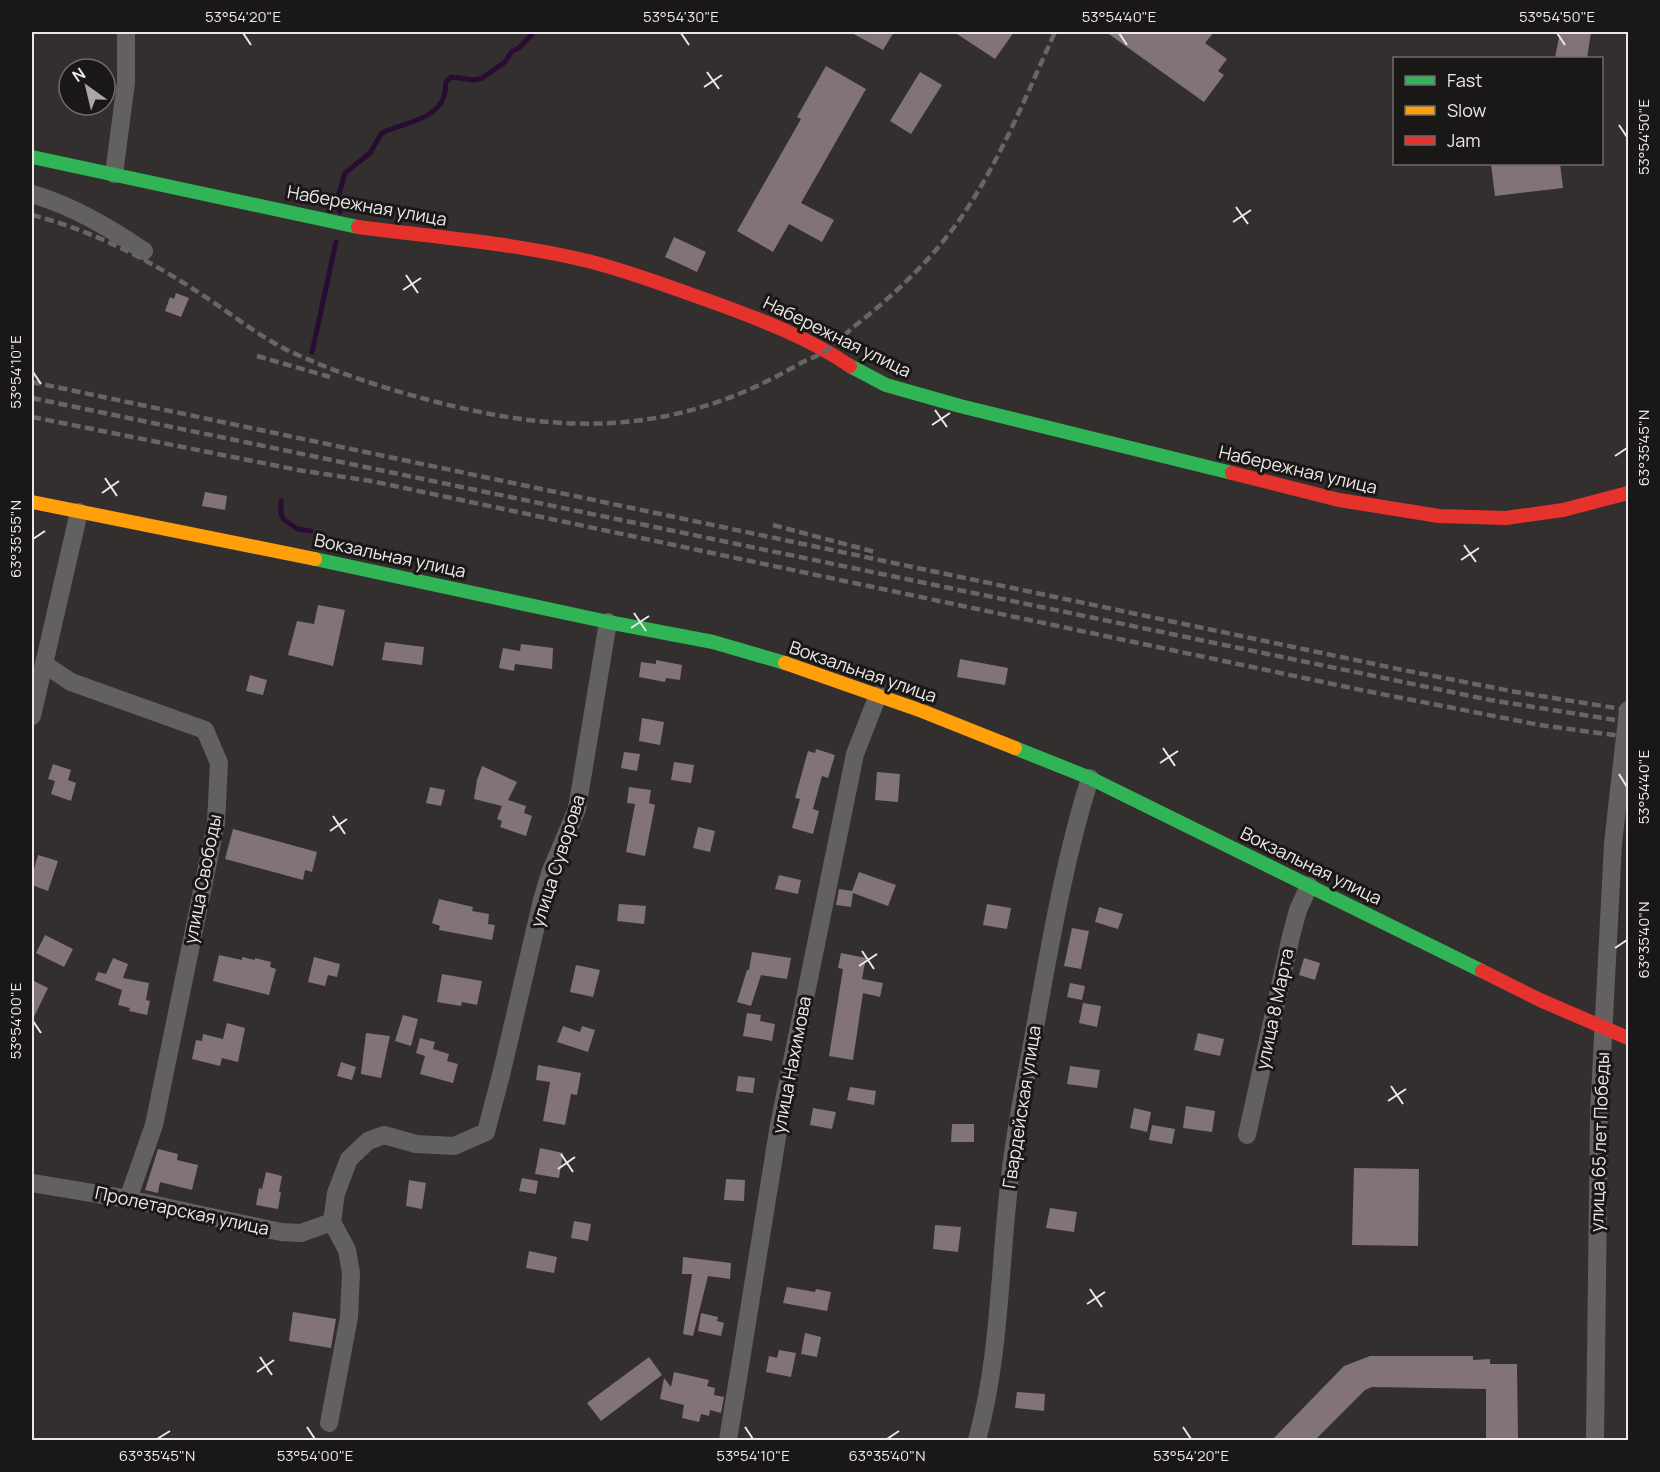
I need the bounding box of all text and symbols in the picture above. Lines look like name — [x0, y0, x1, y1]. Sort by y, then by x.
text: 53°54'20"E — [205, 6, 281, 27]
text: 53°54'30"E — [643, 6, 719, 27]
text: 53°54'40"E — [1082, 6, 1156, 27]
text: 53°54'50"E — [1519, 6, 1595, 27]
north arrow — [57, 57, 117, 117]
legend — [1393, 57, 1603, 165]
text: N — [68, 62, 90, 87]
text: Fast — [1447, 68, 1482, 92]
text: Slow — [1447, 98, 1487, 122]
text: 53°54'50"E — [1633, 99, 1654, 175]
text: Jam — [1447, 128, 1481, 152]
street label: Набережная улица — [285, 179, 449, 231]
street label: Набережная улица — [759, 290, 915, 382]
text: 53°54'10"E — [5, 335, 26, 409]
text: 63°35'45"N — [1633, 410, 1654, 486]
street label: Набережная улица — [1217, 439, 1380, 499]
text: 63°35'55"N — [5, 500, 26, 578]
street label: Вокзальная улица — [312, 527, 468, 583]
street label: Вокзальная улица — [786, 635, 940, 708]
text: 53°54'40"E — [1633, 750, 1654, 824]
street label: улица Суворова — [524, 791, 590, 930]
street label: улица Свободы — [178, 812, 226, 946]
street label: Вокзальная улица — [1237, 820, 1386, 910]
text: 63°35'40"N — [1633, 902, 1654, 978]
street label: улица 8 Марта — [1249, 946, 1299, 1071]
text: 53°54'00"E — [5, 983, 26, 1059]
street label: улица Нахимова — [766, 994, 816, 1135]
street label: Гвардейская улица — [996, 1024, 1046, 1190]
street label: улица 65 лет Победы — [1584, 1052, 1614, 1232]
street label: Пролетарская улица — [93, 1180, 271, 1240]
text: 63°35'45"N — [119, 1445, 195, 1466]
text: 53°54'00"E — [277, 1445, 353, 1466]
text: 53°54'10"E — [716, 1445, 790, 1466]
text: 63°35'40"N — [849, 1445, 925, 1466]
text: 53°54'20"E — [1153, 1445, 1229, 1466]

